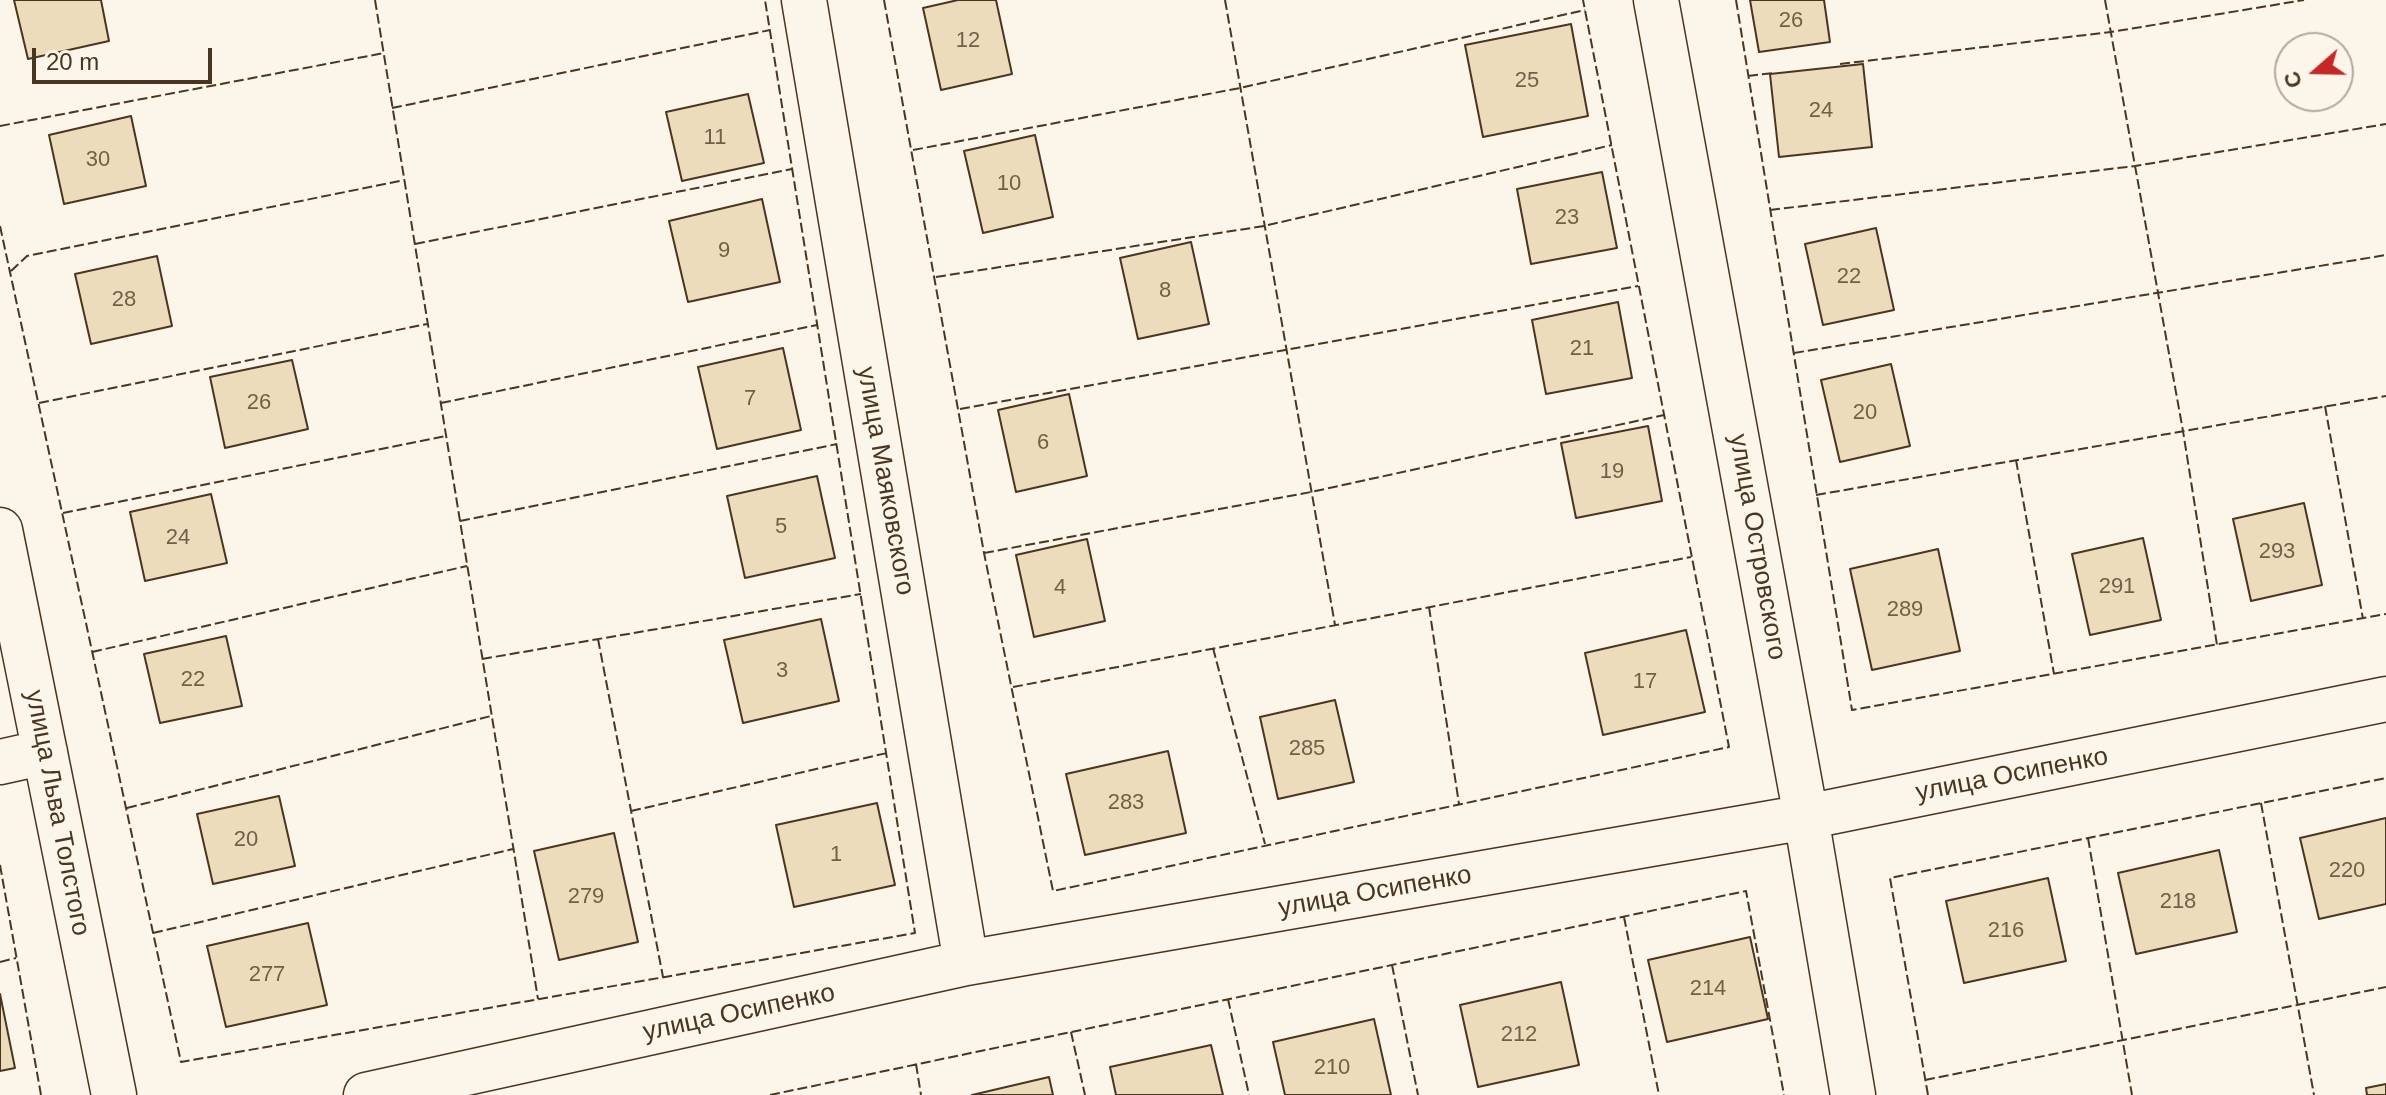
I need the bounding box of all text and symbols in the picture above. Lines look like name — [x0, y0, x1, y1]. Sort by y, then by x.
house number: 26 — [1779, 8, 1803, 34]
house number: 12 — [956, 28, 980, 54]
scale bar — [36, 32, 216, 82]
north arrow — [2274, 32, 2354, 112]
text: 20 m — [46, 48, 99, 75]
house number: 25 — [1515, 68, 1539, 94]
text: С — [2278, 68, 2307, 91]
house number: 24 — [1809, 98, 1833, 124]
house number: 11 — [704, 125, 726, 151]
house number: 30 — [86, 147, 110, 173]
house number: 10 — [997, 171, 1021, 197]
house number: 23 — [1555, 205, 1579, 231]
house number: 9 — [718, 238, 730, 264]
house number: 22 — [1837, 264, 1861, 290]
house number: 8 — [1159, 278, 1171, 304]
house number: 28 — [112, 287, 136, 313]
house number: 21 — [1570, 336, 1594, 362]
street label: улица Маяковского — [850, 364, 920, 598]
house number: 7 — [744, 386, 756, 412]
house number: 26 — [247, 390, 271, 416]
house number: 20 — [1853, 400, 1877, 426]
house number: 6 — [1037, 430, 1049, 456]
street label: улица Островского — [1722, 432, 1792, 662]
house number: 19 — [1600, 459, 1624, 485]
house number: 5 — [775, 514, 787, 540]
house number: 24 — [166, 525, 190, 551]
house number: 293 — [2259, 539, 2295, 565]
house number: 291 — [2099, 574, 2135, 600]
house number: 4 — [1054, 575, 1066, 601]
house number: 289 — [1887, 597, 1923, 623]
house number: 3 — [776, 658, 788, 684]
house number: 22 — [181, 667, 205, 693]
house number: 17 — [1633, 669, 1657, 695]
street label: улица Льва Толстого — [18, 687, 96, 939]
house number: 285 — [1289, 736, 1325, 762]
street label: улица Осипенко — [1913, 741, 2111, 809]
house number: 283 — [1108, 790, 1144, 816]
house number: 20 — [234, 827, 258, 853]
house number: 1 — [830, 842, 842, 868]
house number: 220 — [2329, 858, 2365, 884]
street label: улица Осипенко — [1276, 860, 1474, 924]
house number: 279 — [568, 884, 604, 910]
house number: 218 — [2160, 889, 2196, 915]
house number: 216 — [1988, 918, 2024, 944]
house number: 277 — [249, 962, 285, 988]
house number: 214 — [1690, 976, 1726, 1002]
street label: улица Осипенко — [640, 977, 838, 1049]
house number: 212 — [1501, 1022, 1537, 1048]
house number: 210 — [1314, 1055, 1350, 1081]

